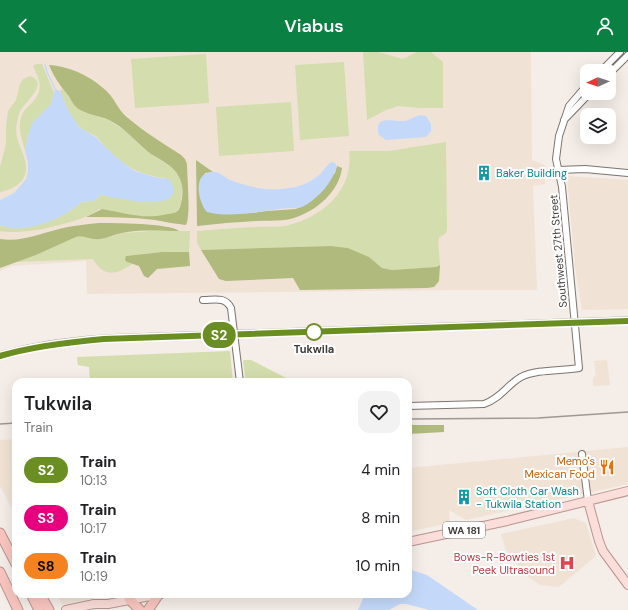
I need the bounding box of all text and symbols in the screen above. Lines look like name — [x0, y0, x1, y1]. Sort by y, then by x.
text: Viabus — [284, 14, 344, 38]
icon: back — [12, 15, 34, 37]
icon: person — [594, 15, 616, 37]
north arrow — [580, 64, 616, 100]
map controls — [580, 64, 616, 144]
button: layers — [580, 108, 616, 144]
building icon: Baker Building — [475, 164, 493, 182]
place label: Baker Building — [496, 166, 567, 180]
street label: Southwest 27th Street — [546, 194, 570, 308]
line badge: S2 — [201, 322, 237, 348]
marker: Tukwila — [305, 323, 323, 341]
text: S2 — [211, 326, 227, 344]
place label: Tukwila — [294, 342, 334, 356]
text: Tukwila — [24, 391, 92, 416]
button: heart — [358, 391, 400, 433]
text: Train — [24, 419, 53, 436]
text: Train — [80, 452, 117, 472]
place label: Memo's Mexican Food — [525, 454, 595, 481]
restaurant icon: Memo's Mexican Food — [598, 458, 616, 476]
text: 4 min — [361, 460, 400, 480]
text: S2 — [38, 461, 54, 479]
text: 10:13 — [80, 472, 107, 489]
place label: Soft Cloth Car Wash - Tukwila Station — [476, 484, 579, 511]
building icon: Soft Cloth Car Wash - Tukwila Station — [455, 488, 473, 506]
text: Train — [80, 500, 117, 520]
text: 8 min — [361, 508, 400, 528]
text: S3 — [38, 509, 54, 527]
text: 10:17 — [80, 520, 107, 537]
road number: WA 181 — [443, 522, 485, 538]
text: Train — [80, 548, 117, 568]
place label: Bows-R-Bowties 1st Peek Ultrasound — [454, 550, 555, 577]
hospital icon: Bows-R-Bowties 1st Peek Ultrasound — [558, 554, 576, 572]
text: 10 min — [355, 556, 400, 576]
text: S8 — [37, 557, 55, 575]
text: 10:19 — [80, 568, 108, 585]

